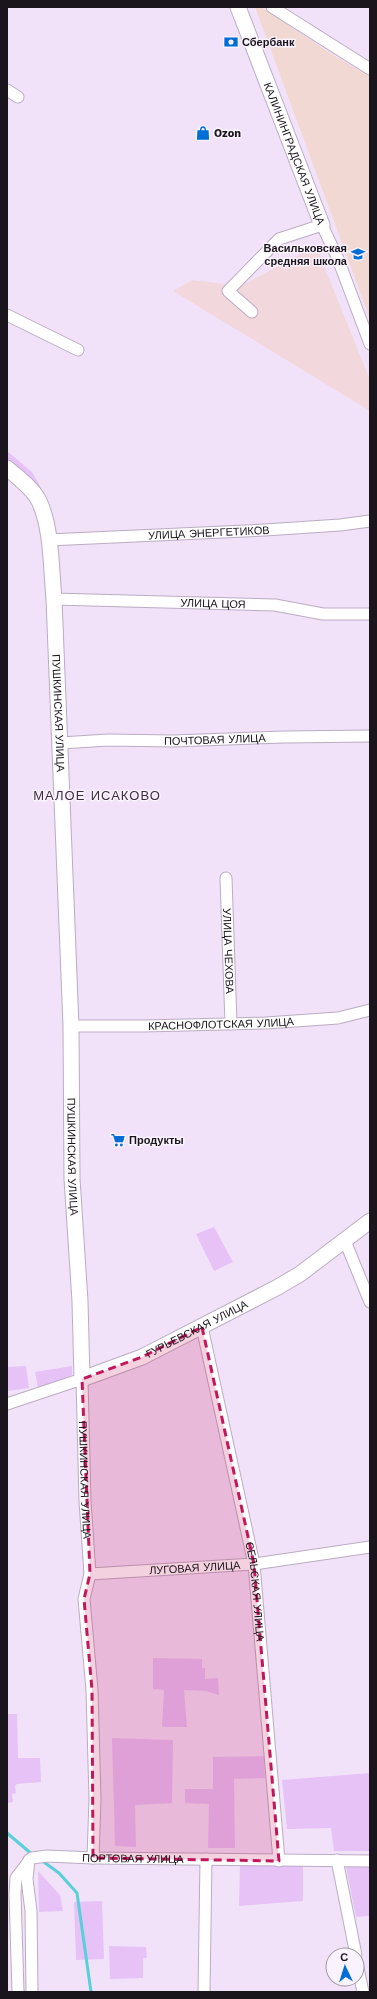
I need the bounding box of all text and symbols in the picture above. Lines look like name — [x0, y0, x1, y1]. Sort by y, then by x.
bank icon: Сбербанк — [223, 34, 239, 50]
place label: Сбербанк — [242, 36, 295, 49]
street label: КАЛИНИНГРАДСКАЯ УЛИЦА — [261, 81, 327, 227]
shop icon: Ozon — [195, 125, 211, 141]
place label: Ozon — [214, 127, 241, 140]
place label: Васильковская средняя школа — [264, 242, 348, 268]
school or university icon: Васильковская средняя школа — [350, 246, 366, 262]
street label: УЛИЦА ЭНЕРГЕТИКОВ — [148, 524, 270, 542]
street label: УЛИЦА ЦОЯ — [180, 596, 246, 611]
street label: ПУШКИНСКАЯ УЛИЦА — [49, 654, 67, 773]
street label: ПОЧТОВАЯ УЛИЦА — [164, 732, 267, 748]
district label: МАЛОЕ ИСАКОВО — [33, 788, 161, 803]
street label: УЛИЦА ЧЕХОВА — [220, 908, 236, 995]
street label: КРАСНОФЛОТСКАЯ УЛИЦА — [148, 1015, 295, 1033]
street label: ПУШКИНСКАЯ УЛИЦА — [64, 1098, 80, 1217]
supermarket icon: Продукты — [110, 1132, 126, 1148]
place label: Продукты — [129, 1134, 184, 1147]
street label: ГУРЬЕВСКАЯ УЛИЦА — [144, 1297, 251, 1361]
street label: ПУШКИНСКАЯ УЛИЦА — [76, 1421, 94, 1540]
street label: СЕЛЬСКАЯ УЛИЦА — [242, 1541, 267, 1642]
street label: ЛУГОВАЯ УЛИЦА — [149, 1559, 242, 1577]
street label: ПОРТОВАЯ УЛИЦА — [82, 1852, 184, 1866]
north arrow — [325, 1947, 365, 1987]
text: С — [340, 1951, 349, 1964]

